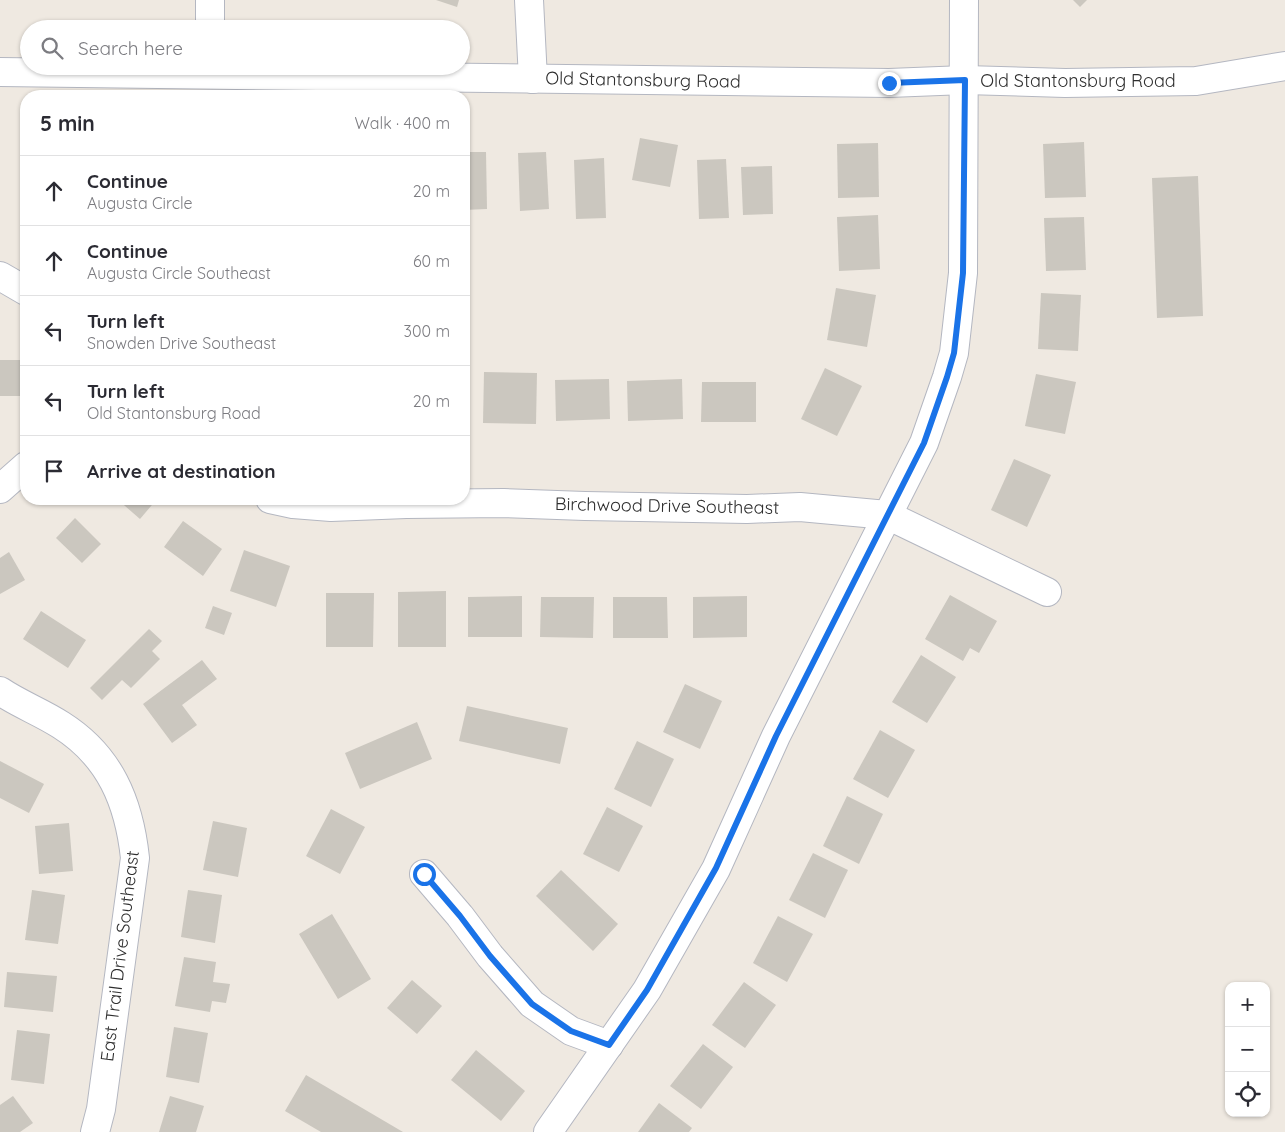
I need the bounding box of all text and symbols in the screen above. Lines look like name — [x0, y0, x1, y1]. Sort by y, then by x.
search box — [20, 20, 470, 75]
icon: search — [38, 34, 66, 62]
text: Search here — [78, 36, 183, 60]
street label: Old Stantonsburg Road — [545, 66, 741, 93]
street label: Old Stantonsburg Road — [980, 69, 1176, 92]
route end — [878, 72, 901, 95]
text: 5 min — [40, 110, 95, 136]
text: Walk · 400 m — [354, 113, 450, 133]
text: Continue — [87, 169, 168, 193]
icon: ahead — [40, 177, 68, 205]
text: 20 m — [413, 181, 450, 201]
text: Augusta Circle — [87, 193, 193, 213]
text: Continue — [87, 239, 168, 263]
icon: ahead — [40, 247, 68, 275]
text: 60 m — [413, 251, 450, 271]
text: Augusta Circle Southeast — [87, 263, 271, 283]
text: Turn left — [87, 309, 165, 333]
icon: left — [40, 317, 68, 345]
text: 300 m — [404, 321, 450, 341]
text: Snowden Drive Southeast — [87, 333, 276, 353]
text: Turn left — [87, 379, 165, 403]
icon: left — [40, 387, 68, 415]
text: 20 m — [413, 391, 450, 411]
text: Old Stantonsburg Road — [87, 403, 261, 423]
icon: arrive — [40, 457, 68, 485]
text: Arrive at destination — [87, 459, 276, 483]
street label: Birchwood Drive Southeast — [555, 492, 779, 519]
street label: East Trail Drive Southeast — [95, 849, 144, 1063]
route start — [413, 863, 436, 886]
map controls — [1225, 982, 1270, 1117]
button: + — [1225, 982, 1270, 1027]
button: − — [1225, 1027, 1270, 1072]
button: locate — [1225, 1072, 1270, 1117]

